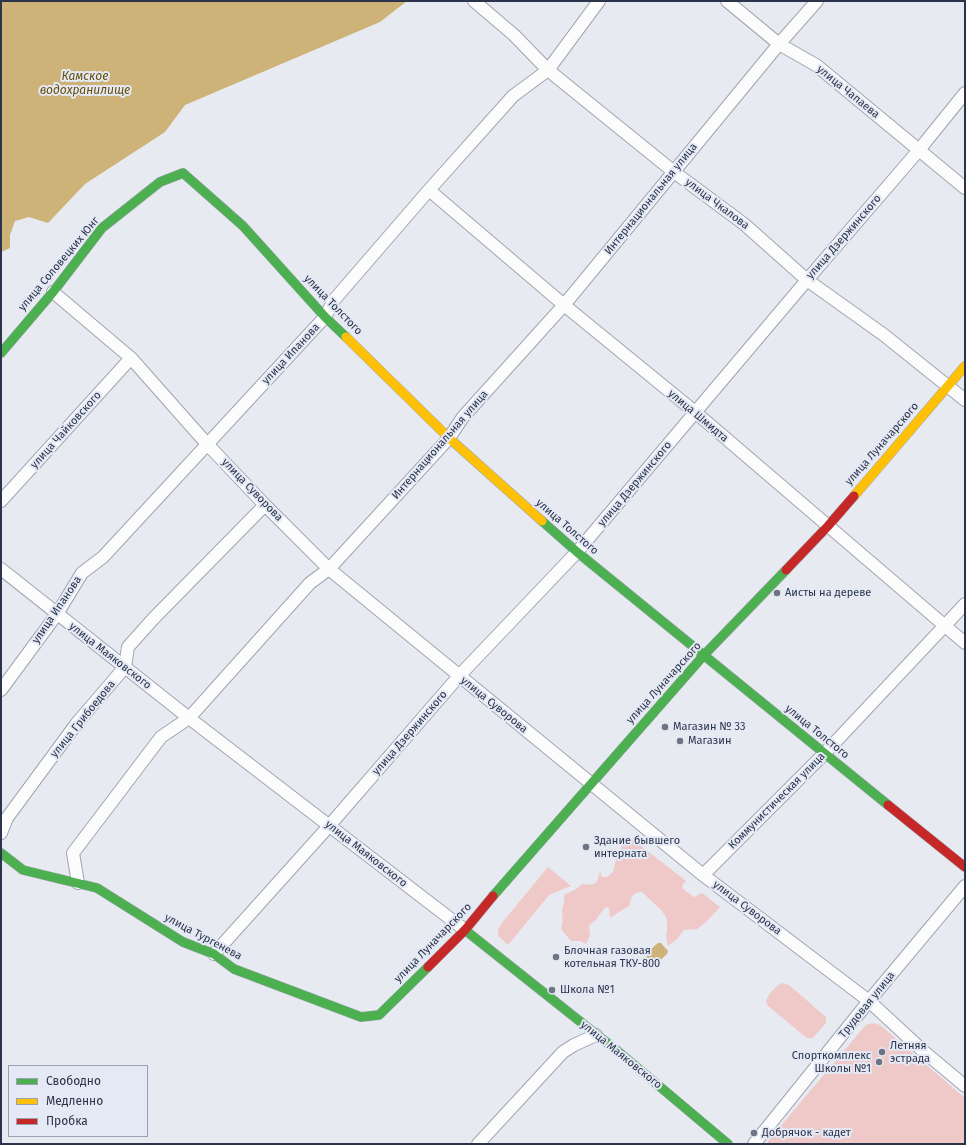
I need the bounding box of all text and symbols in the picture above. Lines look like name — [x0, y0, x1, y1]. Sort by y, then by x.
street label: улица Чапаева — [814, 63, 882, 121]
water label: Камское водохранилище — [40, 70, 130, 98]
street label: Интернациональная улица — [602, 140, 700, 258]
street label: улица Чкалова — [682, 176, 752, 232]
street label: улица Дзержинского — [804, 192, 884, 282]
street label: улица Соловецких Юнг — [16, 214, 102, 314]
street label: улица Толстого — [301, 272, 365, 338]
street label: улица Ипанова — [259, 321, 323, 387]
street label: улица Шмидта — [665, 387, 731, 445]
street label: Интернациональная улица — [389, 388, 491, 502]
street label: улица Чайковского — [28, 389, 104, 471]
street label: улица Луначарского — [842, 400, 922, 488]
street label: улица Дзержинского — [595, 439, 675, 529]
street label: улица Суворова — [219, 456, 285, 524]
street label: улица Толстого — [533, 496, 601, 558]
street label: улица Ипанова — [30, 574, 84, 646]
place label: Аисты на дереве — [785, 586, 871, 600]
marker: Аисты на дереве — [772, 588, 782, 598]
street label: улица Маяковского — [66, 620, 154, 692]
street label: улица Луначарского — [624, 639, 704, 727]
street label: улица Суворова — [458, 674, 530, 736]
street label: улица Грибоедова — [48, 678, 118, 760]
street label: улица Дзержинского — [370, 688, 450, 778]
street label: улица Толстого — [782, 702, 852, 762]
place label: Магазин № 33 — [673, 720, 746, 734]
marker: Магазин № 33 — [660, 722, 670, 732]
place label: Магазин — [688, 734, 731, 748]
marker: Магазин — [675, 736, 685, 746]
street label: Коммунистическая улица — [726, 750, 828, 852]
street label: улица Маяковского — [322, 818, 410, 890]
place label: Здание бывшего интерната — [594, 834, 680, 860]
marker: Здание бывшего интерната — [581, 842, 591, 852]
street label: улица Суворова — [710, 878, 784, 938]
street label: улица Луначарского — [392, 900, 474, 986]
street label: улица Тургенева — [162, 911, 244, 963]
place label: Блочная газовая котельная ТКУ-800 — [564, 944, 660, 970]
marker: Блочная газовая котельная ТКУ-800 — [551, 952, 561, 962]
street label: Трудовая улица — [836, 969, 898, 1041]
place label: Школа №1 — [560, 983, 614, 997]
marker: Школа №1 — [547, 985, 557, 995]
street label: улица Маяковского — [578, 1018, 664, 1092]
place label: Летняя эстрада — [890, 1039, 930, 1065]
marker: Летняя эстрада — [877, 1047, 887, 1057]
place label: Спорткомплекс Школы №1 — [792, 1049, 871, 1075]
marker: Спорткомплекс Школы №1 — [874, 1057, 884, 1067]
legend — [8, 1065, 148, 1137]
text: Свободно — [46, 1074, 101, 1088]
text: Медленно — [46, 1094, 103, 1108]
text: Пробка — [46, 1114, 88, 1128]
place label: Добрячок - кадет — [762, 1126, 851, 1140]
marker: Добрячок - кадет — [749, 1128, 759, 1138]

